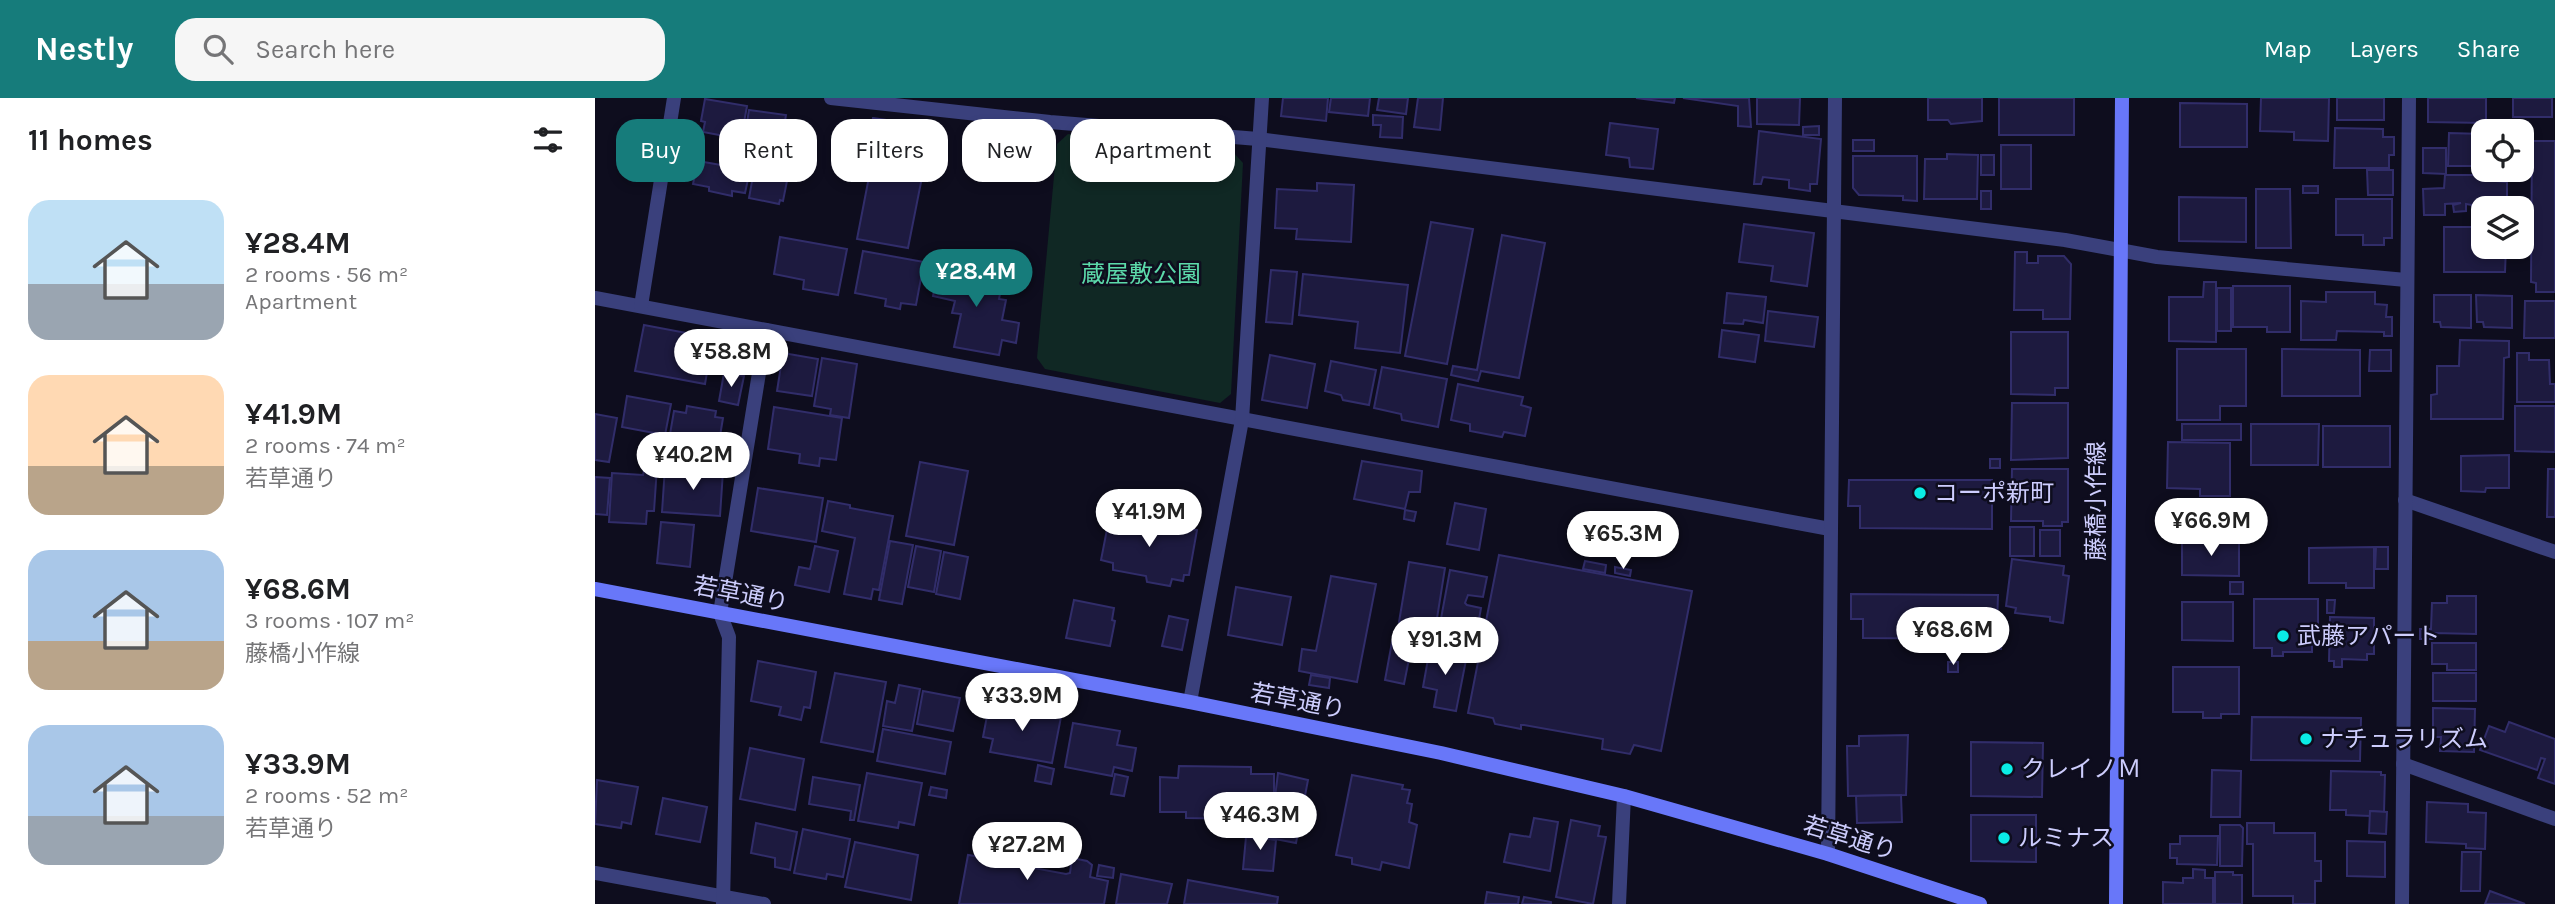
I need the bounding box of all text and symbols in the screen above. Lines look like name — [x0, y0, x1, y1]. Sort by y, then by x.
search box — [175, 18, 665, 81]
text: Nestly — [35, 30, 133, 68]
icon: search — [199, 30, 237, 68]
text: Search here — [255, 34, 395, 65]
text: Map — [2264, 35, 2312, 63]
text: Layers — [2350, 35, 2419, 63]
text: Share — [2457, 35, 2520, 63]
chip: Buy — [616, 119, 705, 182]
chip: Rent — [719, 119, 817, 182]
chip: Filters — [831, 119, 948, 182]
chip: New — [962, 119, 1056, 182]
chip: Apartment — [1070, 119, 1235, 182]
map controls — [2471, 119, 2534, 259]
button: locate — [2471, 119, 2534, 182]
icon: filters — [529, 121, 567, 159]
text: 11 homes — [28, 122, 153, 158]
button: layers — [2471, 196, 2534, 259]
text: ¥28.4M — [245, 225, 351, 261]
icon: home — [84, 228, 168, 312]
pin: ¥28.4M — [919, 250, 1033, 309]
text: ¥28.4M — [935, 258, 1017, 285]
park label: 蔵屋敷公園 — [1081, 260, 1201, 288]
text: 2 rooms · 56 m² — [245, 261, 408, 288]
text: Apartment — [245, 288, 357, 315]
pin: ¥58.8M — [674, 330, 788, 389]
text: ¥58.8M — [690, 338, 772, 365]
text: ¥41.9M — [245, 396, 342, 432]
icon: home — [84, 403, 168, 487]
text: 2 rooms · 74 m² — [245, 432, 406, 459]
pin: ¥40.2M — [636, 432, 750, 492]
text: ¥40.2M — [653, 441, 733, 468]
street label: 藤橋小作線 — [2082, 441, 2110, 561]
text: 若草通り — [245, 465, 337, 492]
place label: コーポ新町 — [1934, 479, 2054, 507]
marker: コーポ新町 — [1912, 485, 1928, 501]
pin: ¥41.9M — [1092, 490, 1206, 549]
text: ¥41.9M — [1112, 498, 1186, 525]
pin: ¥66.9M — [2154, 498, 2268, 558]
text: ¥66.9M — [2171, 507, 2251, 534]
pin: ¥65.3M — [1566, 512, 1680, 571]
text: ¥65.3M — [1583, 520, 1663, 547]
text: ¥68.6M — [245, 571, 351, 607]
street label: 若草通り — [691, 571, 791, 617]
icon: home — [84, 578, 168, 662]
text: 3 rooms · 107 m² — [245, 607, 414, 634]
pin: ¥68.6M — [1896, 608, 2010, 667]
text: ¥68.6M — [1912, 616, 1994, 643]
pin: ¥91.3M — [1388, 618, 1502, 677]
place label: 武藤アパート — [2297, 622, 2441, 650]
text: ¥91.3M — [1407, 626, 1483, 653]
marker: 武藤アパート — [2275, 628, 2291, 644]
text: 藤橋小作線 — [245, 640, 360, 667]
pin: ¥33.9M — [965, 674, 1079, 733]
street label: 若草通り — [1248, 678, 1348, 724]
text: ¥33.9M — [981, 682, 1063, 709]
place label: ナチュラリズム — [2320, 725, 2488, 753]
marker: ナチュラリズム — [2298, 731, 2314, 747]
text: ¥33.9M — [245, 746, 351, 782]
icon: home — [84, 753, 168, 837]
place label: クレイノＭ — [2021, 755, 2141, 783]
marker: クレイノＭ — [1999, 761, 2015, 777]
text: 2 rooms · 52 m² — [245, 782, 408, 809]
pin: ¥46.3M — [1203, 792, 1317, 852]
text: ¥46.3M — [1220, 801, 1300, 828]
street label: 若草通り — [1800, 811, 1900, 865]
text: 若草通り — [245, 815, 337, 842]
pin: ¥27.2M — [970, 822, 1084, 882]
place label: ルミナス — [2018, 824, 2114, 852]
marker: ルミナス — [1996, 830, 2012, 846]
text: ¥27.2M — [988, 831, 1066, 858]

